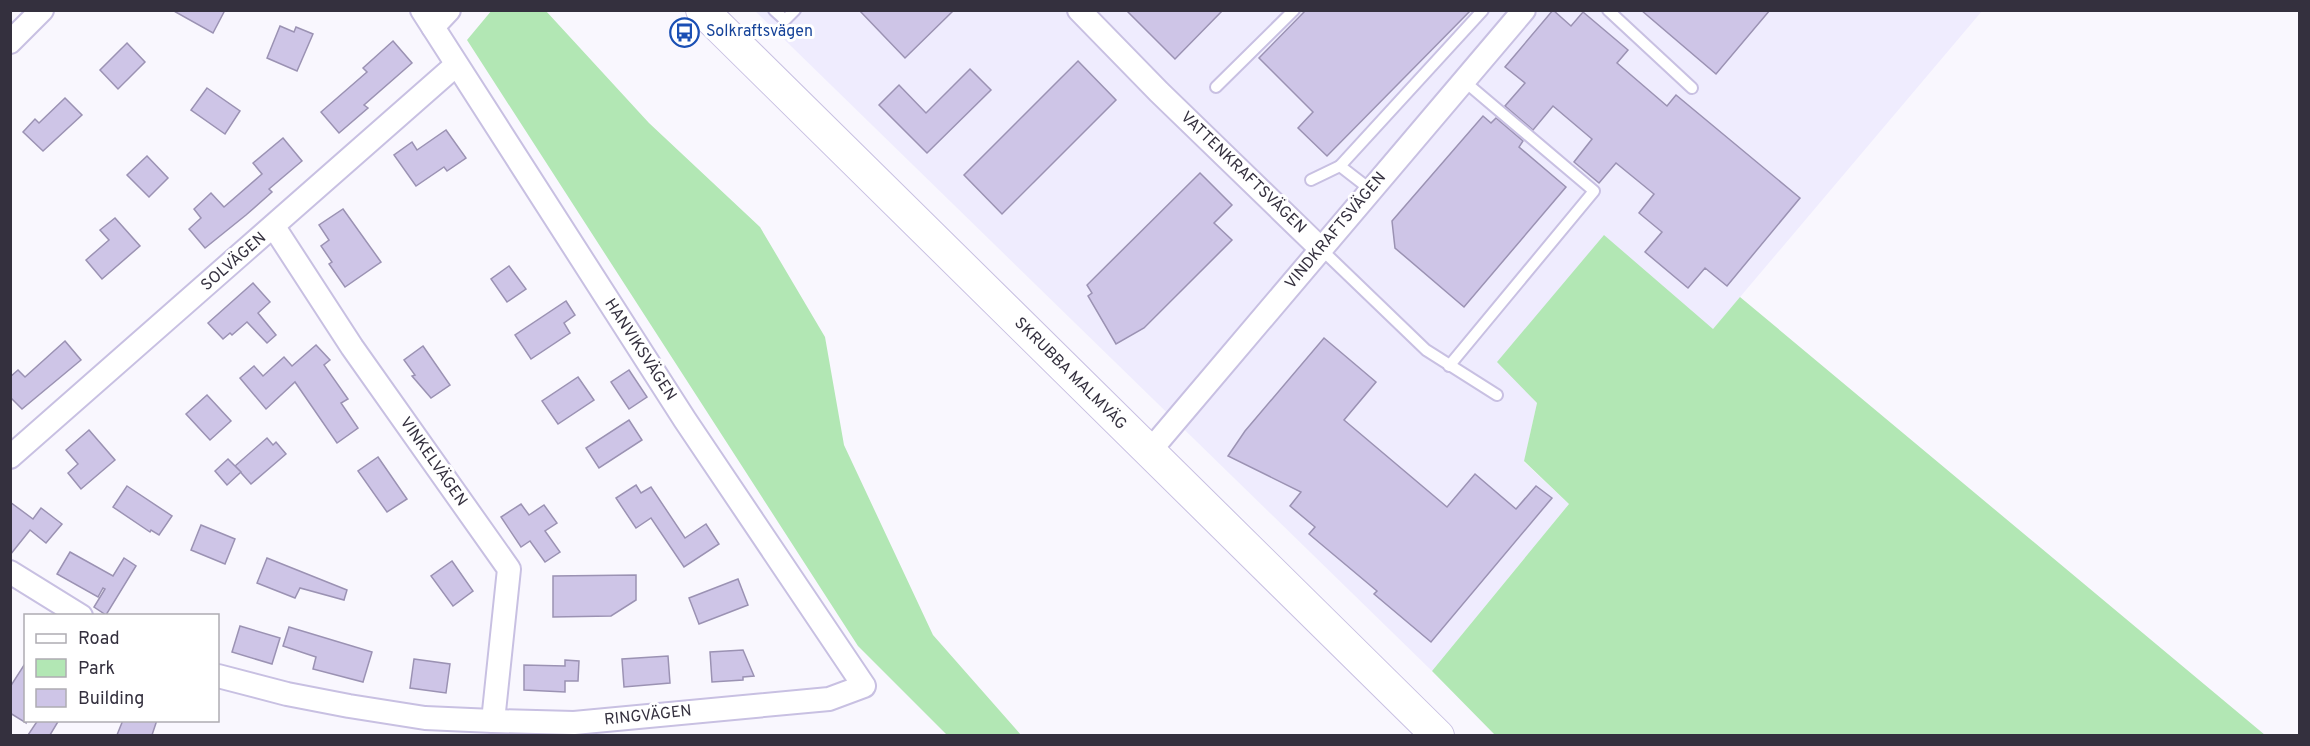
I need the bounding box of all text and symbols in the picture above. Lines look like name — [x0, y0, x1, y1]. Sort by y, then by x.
bus stop icon: Solkraftsvägen — [669, 16, 701, 48]
place label: Solkraftsvägen — [706, 22, 813, 42]
street label: VATTENKRAFTSVÄGEN — [1176, 107, 1311, 238]
street label: VINDKRAFTSVÄGEN — [1280, 168, 1391, 294]
street label: SOLVÄGEN — [197, 228, 271, 296]
street label: HANVIKSVÄGEN — [600, 295, 681, 405]
street label: SKRUBBA MALMVÄG — [1010, 313, 1131, 434]
street label: VINKELVÄGEN — [395, 413, 472, 511]
legend — [24, 614, 219, 722]
text: Road — [78, 628, 120, 651]
text: Park — [78, 658, 115, 681]
text: Building — [78, 688, 144, 711]
street label: RINGVÄGEN — [603, 700, 693, 731]

